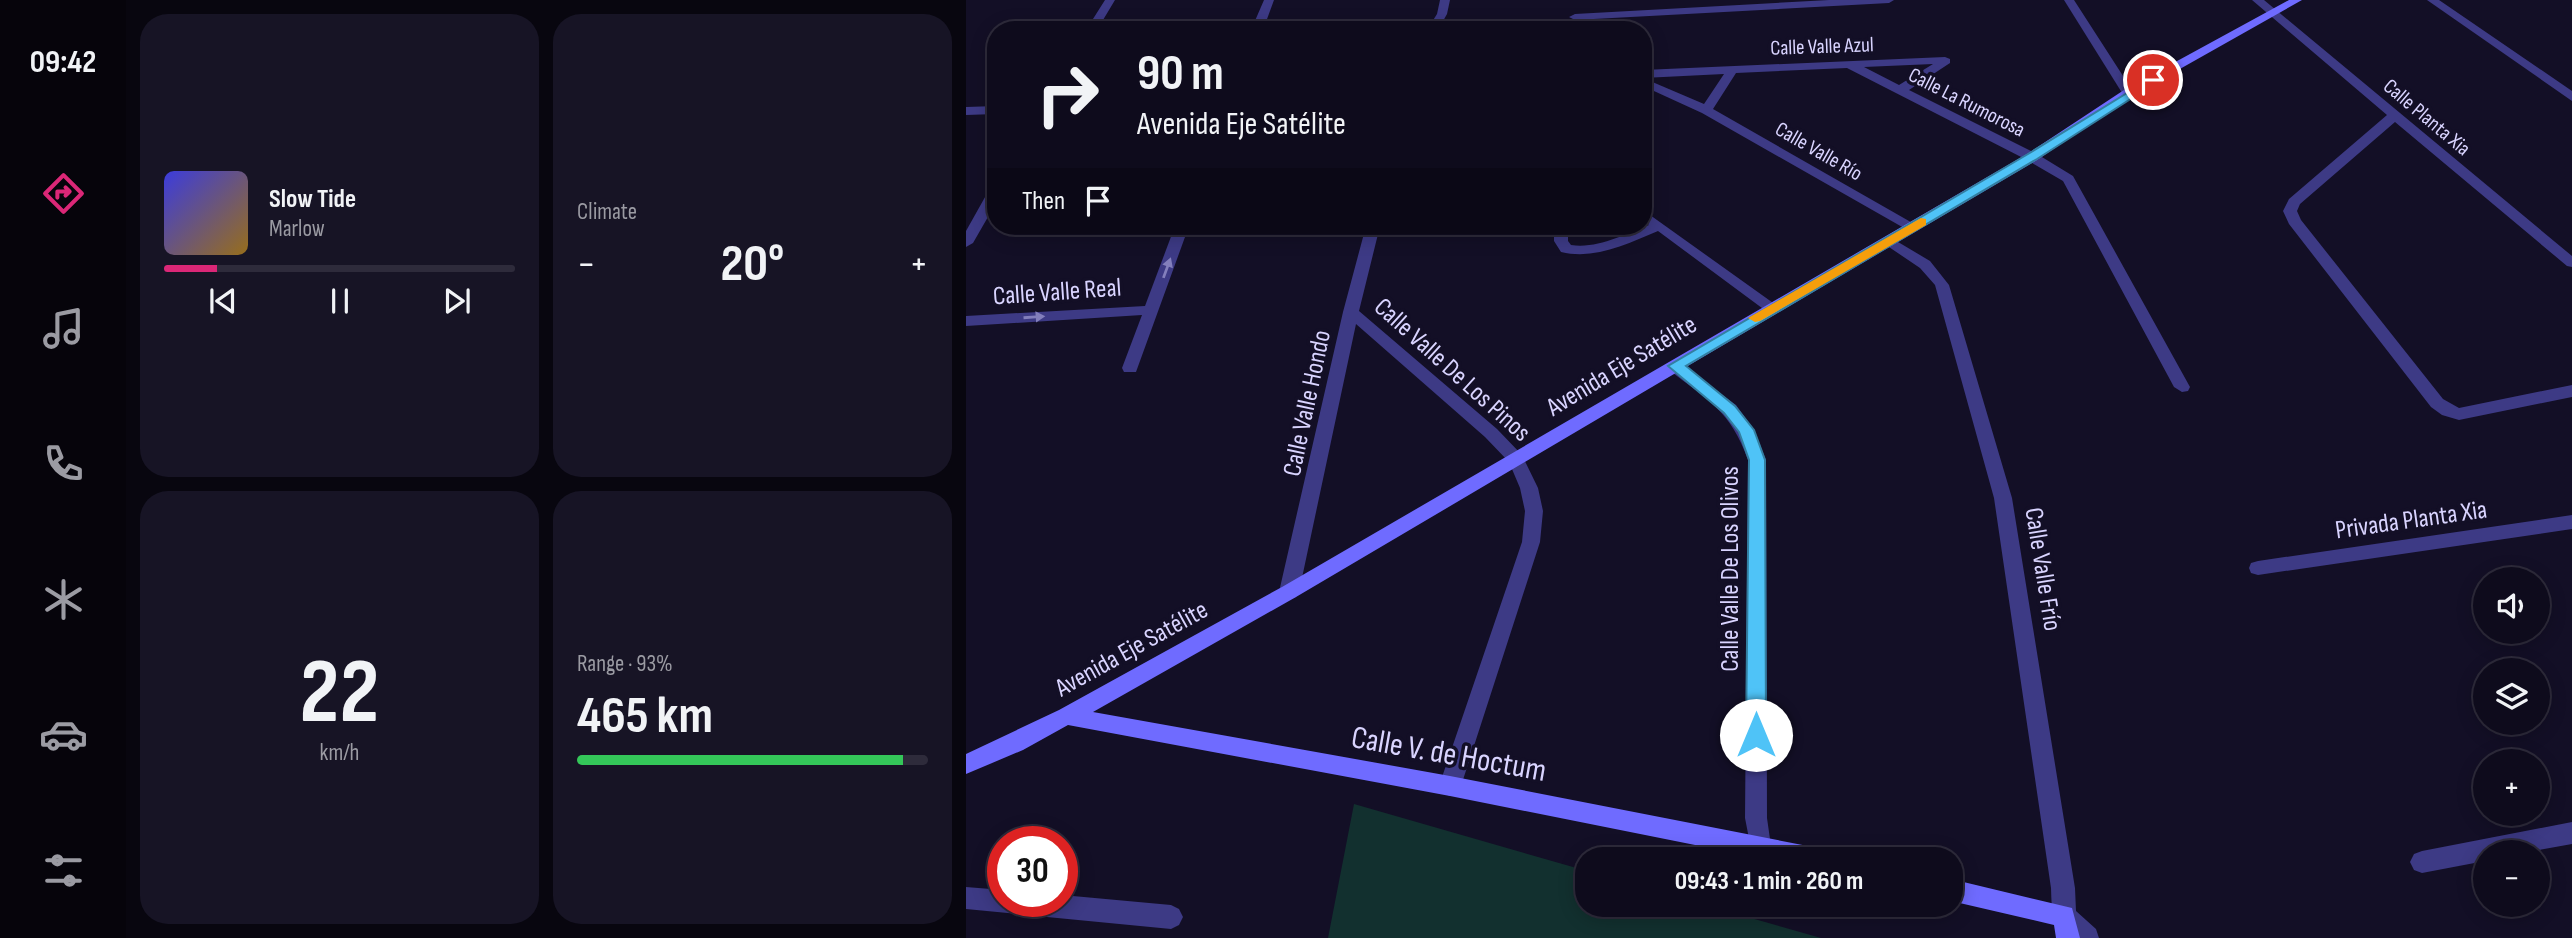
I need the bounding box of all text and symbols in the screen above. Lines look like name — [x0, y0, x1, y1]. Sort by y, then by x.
street label: Calle Valle Azul — [1770, 32, 1874, 61]
text: 09:42 — [30, 43, 96, 82]
text: 90 m — [1137, 45, 1224, 104]
icon: right — [1022, 49, 1113, 140]
pin — [2123, 50, 2183, 110]
icon: arrive — [2134, 61, 2172, 99]
street label: Calle La Rumorosa — [1904, 62, 2029, 142]
street label: Calle Planta Xia — [2378, 74, 2475, 161]
text: Avenida Eje Satélite — [1137, 105, 1346, 144]
street label: Calle Valle Río — [1771, 117, 1867, 186]
icon: directions — [39, 169, 88, 218]
icon: arrive — [1079, 182, 1117, 220]
text: Slow Tide — [269, 184, 356, 215]
text: Then — [1022, 186, 1065, 217]
text: Climate — [577, 198, 637, 226]
text: Marlow — [269, 215, 325, 243]
text: 20° — [721, 233, 784, 296]
text: − — [577, 242, 596, 287]
text: + — [909, 242, 928, 287]
one-way arrow — [1161, 257, 1172, 278]
street label: Calle Valle Real — [992, 273, 1122, 312]
icon: previous — [204, 282, 242, 320]
icon: pause — [321, 282, 359, 320]
icon: next — [438, 282, 476, 320]
street label: Calle Valle De Los Pinos — [1367, 292, 1537, 448]
icon: music — [39, 304, 88, 353]
street label: Avenida Eje Satélite — [1540, 309, 1703, 424]
one-way arrow — [1023, 311, 1045, 322]
street label: Calle Valle Hondo — [1277, 328, 1338, 479]
icon: phone — [39, 439, 88, 488]
street label: Calle Valle De Los Olivos — [1715, 466, 1746, 672]
street label: Privada Planta Xia — [2333, 495, 2489, 546]
street label: Calle Valle Frío — [2017, 505, 2068, 633]
map controls — [2473, 567, 2550, 917]
button: sound — [2473, 567, 2550, 644]
icon: climate — [39, 575, 88, 624]
street label: Avenida Eje Satélite — [1049, 595, 1213, 704]
text: 22 — [300, 639, 379, 748]
text: Range · 93% — [577, 650, 673, 678]
button: layers — [2473, 658, 2550, 735]
text: 465 km — [577, 685, 713, 748]
position arrow — [1719, 698, 1793, 772]
icon: car — [39, 710, 88, 759]
street label: Calle V. de Hoctum — [1348, 718, 1549, 791]
text: km/h — [320, 739, 359, 767]
button: + — [2473, 749, 2550, 826]
speed limit sign: 30 — [987, 826, 1078, 917]
button: − — [2473, 840, 2550, 917]
icon: filters — [39, 846, 88, 895]
text: 09:43 · 1 min · 260 m — [1675, 866, 1863, 897]

